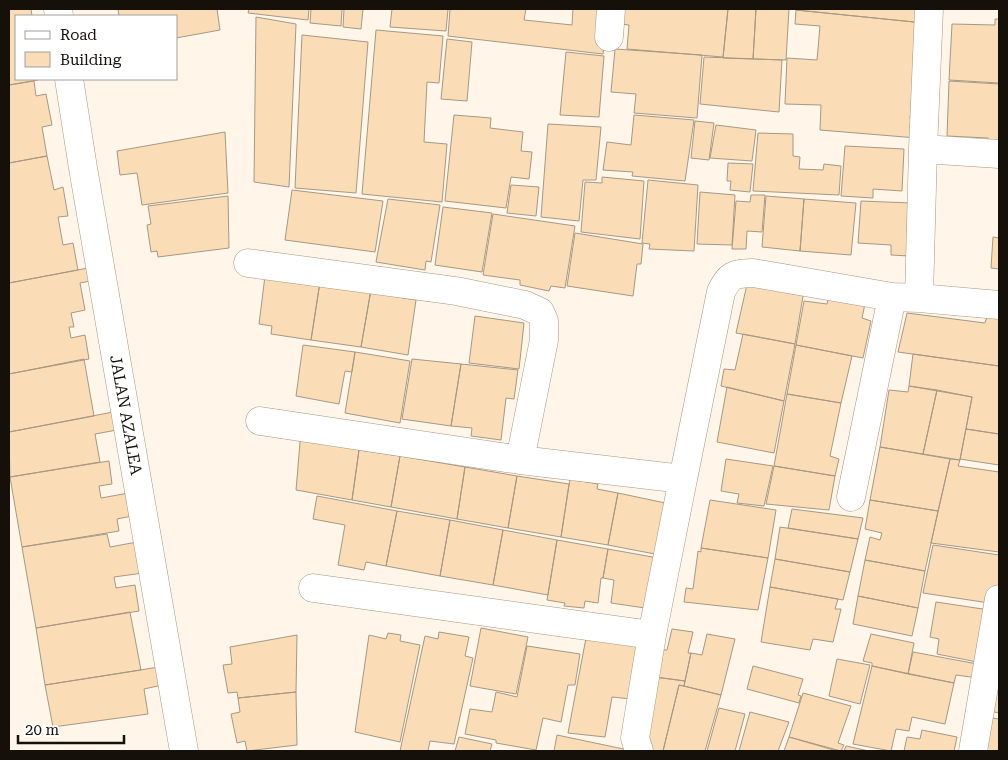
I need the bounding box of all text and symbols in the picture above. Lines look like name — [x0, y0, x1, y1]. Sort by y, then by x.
legend — [15, 15, 178, 80]
text: Road — [60, 26, 97, 44]
text: Building — [60, 51, 122, 69]
street label: JALAN AZALEA — [106, 354, 146, 477]
scale bar — [18, 712, 124, 744]
text: 20 m — [25, 721, 60, 739]

